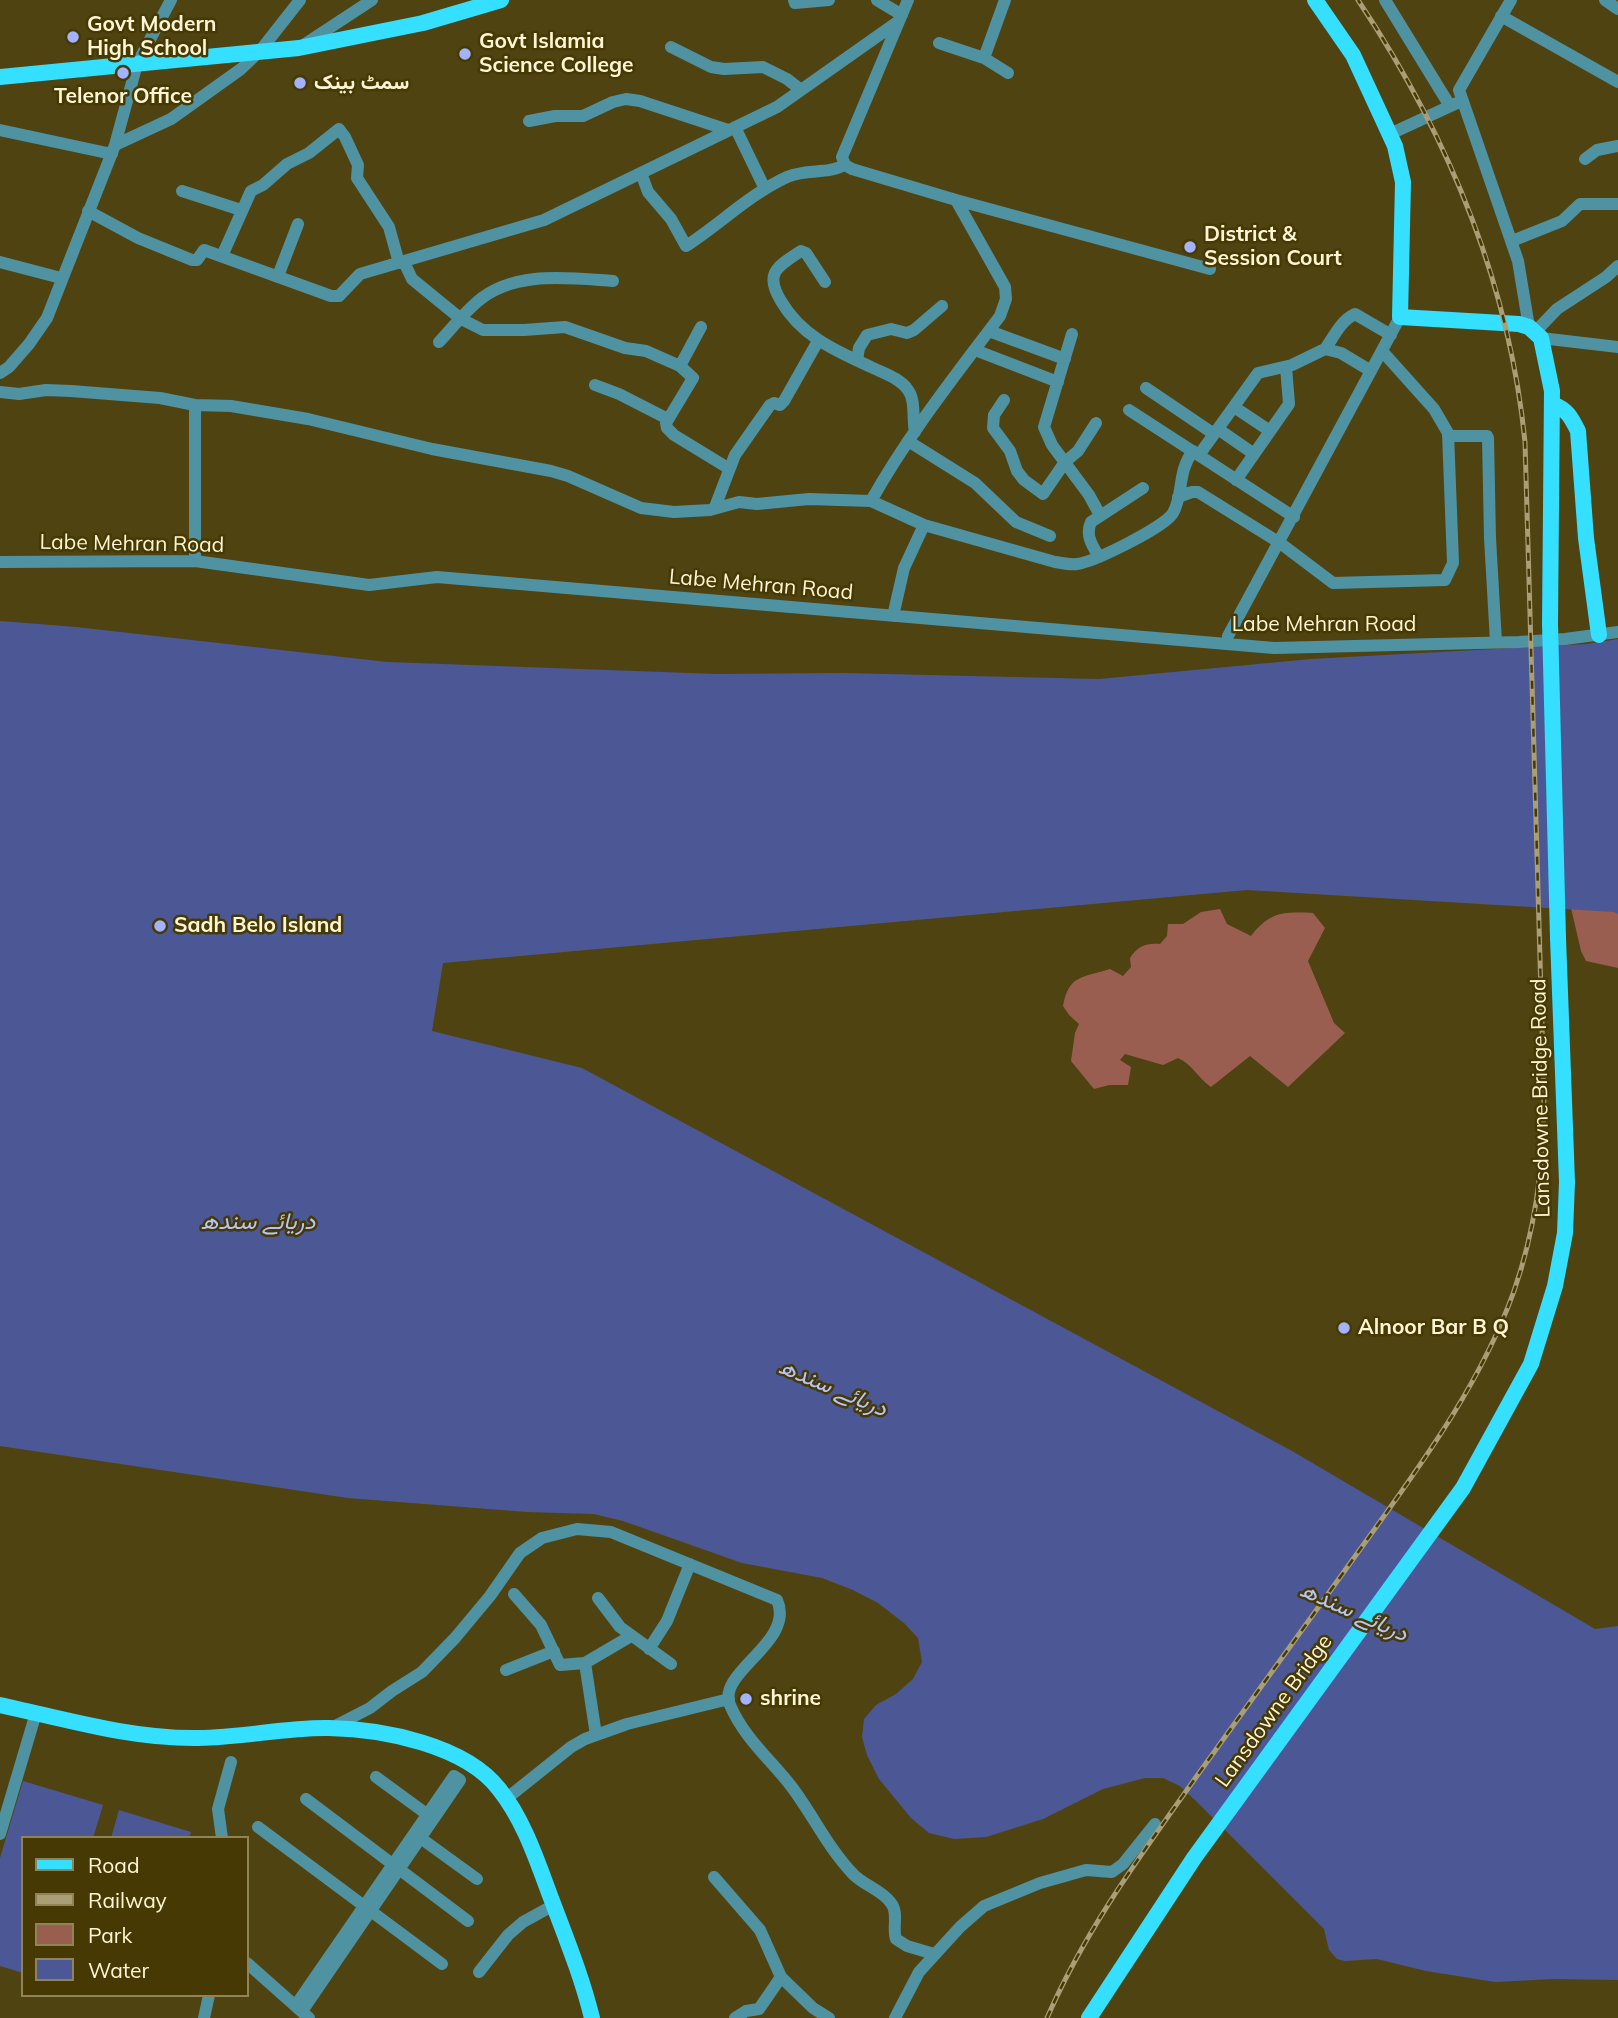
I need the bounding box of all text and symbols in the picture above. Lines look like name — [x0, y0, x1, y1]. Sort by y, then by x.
place label: Govt Modern High School — [87, 12, 216, 62]
marker: Govt Modern High School — [65, 29, 81, 45]
place label: Govt Islamia Science College — [479, 29, 634, 79]
marker: Govt Islamia Science College — [457, 46, 473, 62]
marker: Telenor Office — [115, 65, 131, 81]
place label: سمٹ بینک — [314, 70, 409, 96]
marker: سمٹ بینک — [292, 75, 308, 91]
place label: Telenor Office — [54, 84, 192, 110]
place label: District & Session Court — [1204, 222, 1342, 272]
marker: District & Session Court — [1182, 239, 1198, 255]
street label: Labe Mehran Road — [39, 530, 225, 558]
street label: Labe Mehran Road — [668, 564, 854, 606]
street label: Labe Mehran Road — [1232, 612, 1416, 638]
place label: Sadh Belo Island — [174, 913, 342, 939]
marker: Sadh Belo Island — [152, 918, 168, 934]
street label: Lansdowne Bridge Road — [1526, 978, 1556, 1218]
water label: دریائے سندھ — [201, 1208, 315, 1236]
place label: Alnoor Bar B Q — [1358, 1315, 1509, 1341]
marker: Alnoor Bar B Q — [1336, 1320, 1352, 1336]
water label: دریائے سندھ — [775, 1353, 891, 1423]
water label: دریائے سندھ — [1296, 1576, 1412, 1648]
street label: Lansdowne Bridge — [1210, 1630, 1338, 1792]
place label: shrine — [760, 1686, 821, 1712]
marker: shrine — [738, 1691, 754, 1707]
legend — [21, 1836, 248, 1997]
text: Road — [88, 1852, 139, 1878]
text: Railway — [88, 1887, 167, 1913]
text: Park — [88, 1922, 132, 1948]
text: Water — [88, 1957, 149, 1983]

